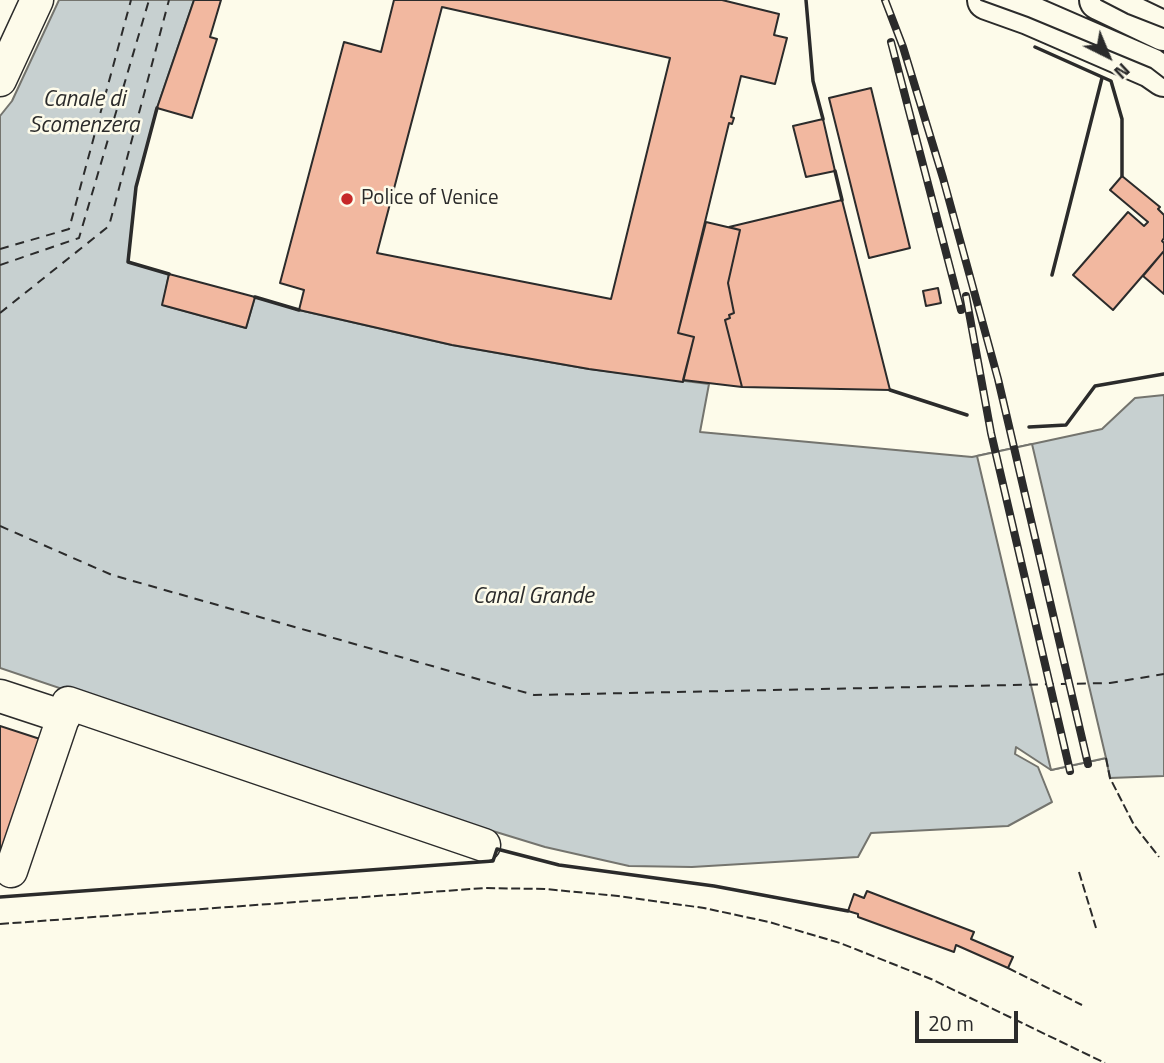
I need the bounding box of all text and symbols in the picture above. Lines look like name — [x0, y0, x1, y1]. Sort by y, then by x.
north arrow — [1073, 21, 1143, 91]
text: N — [1108, 57, 1137, 87]
water label: Canale di Scomenzera — [29, 86, 139, 140]
place label: Police of Venice — [361, 186, 498, 212]
marker: Police of Venice — [339, 191, 355, 207]
water label: Canal Grande — [472, 583, 594, 611]
scale bar — [919, 996, 1022, 1040]
text: 20 m — [928, 1007, 974, 1039]

